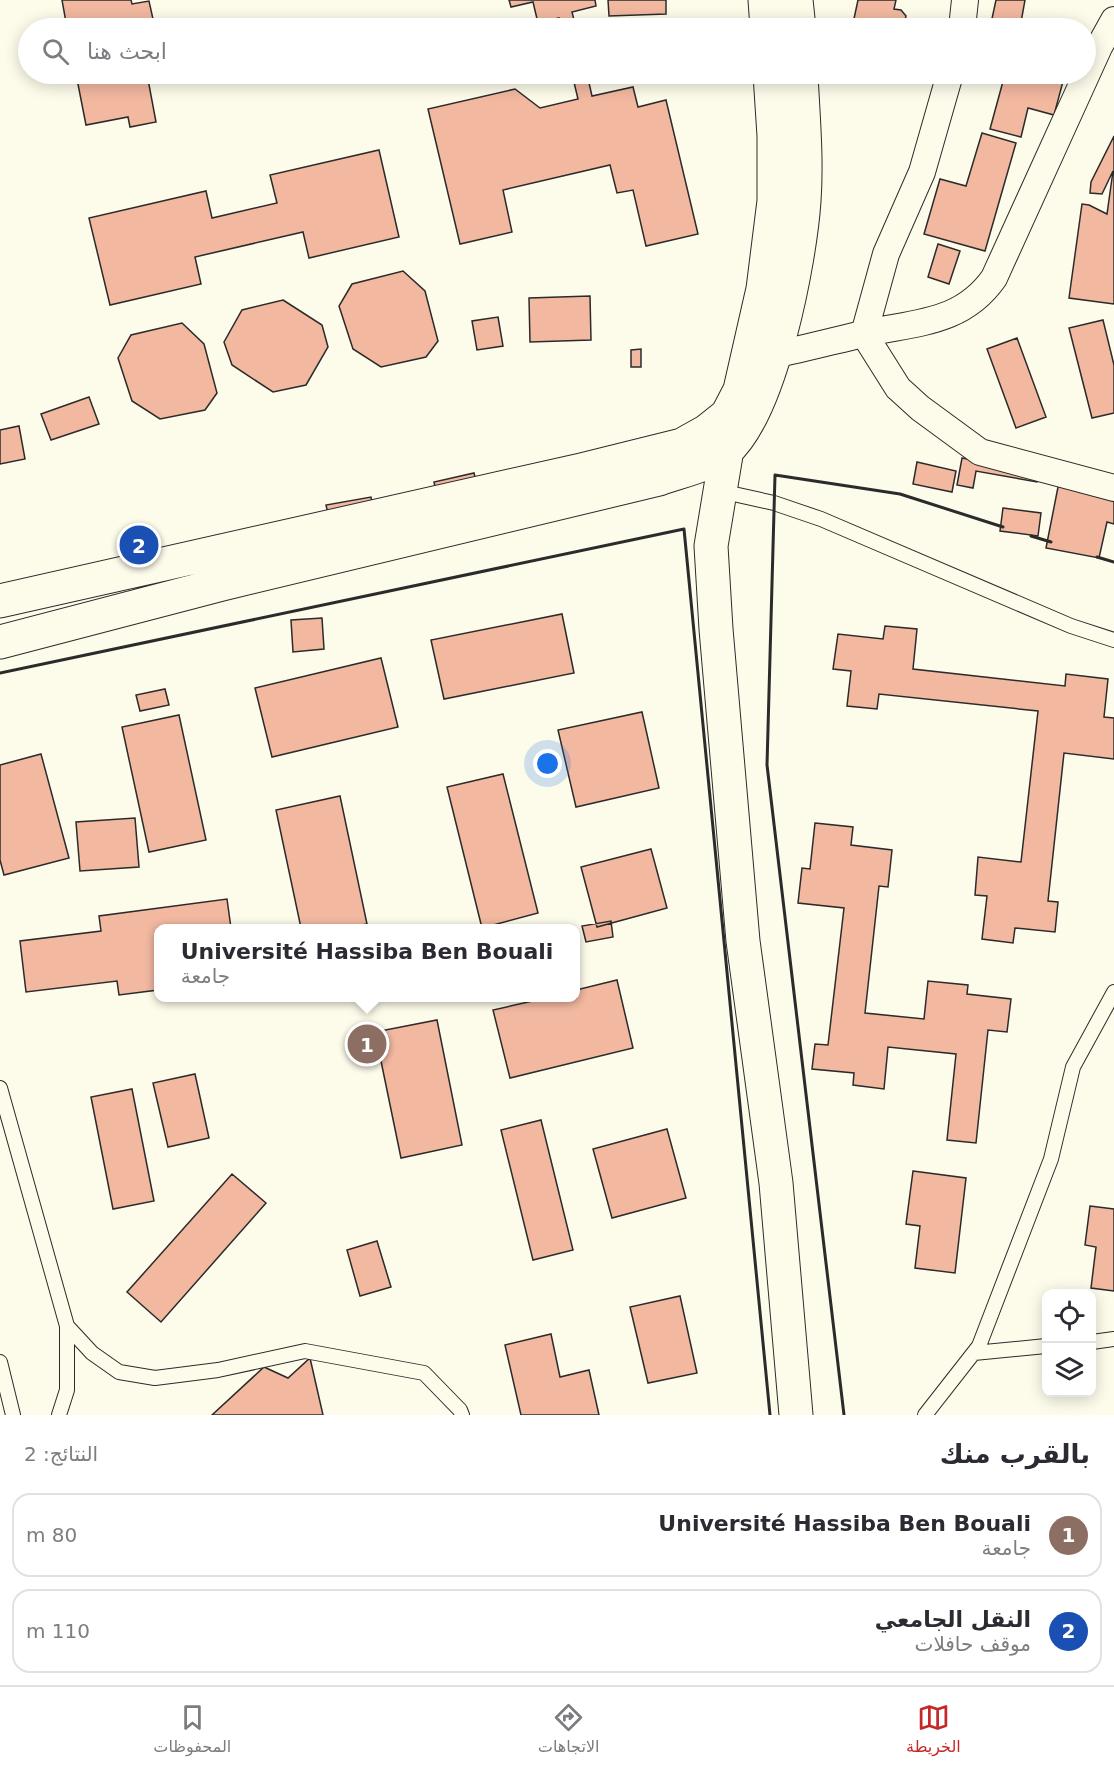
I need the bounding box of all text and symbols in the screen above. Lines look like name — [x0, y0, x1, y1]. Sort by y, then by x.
search box — [18, 18, 1096, 84]
icon: search — [39, 35, 72, 68]
text: ابحث هنا — [87, 39, 167, 64]
pin: 2 — [120, 522, 158, 568]
your location — [533, 749, 562, 778]
popup — [154, 924, 580, 1002]
text: Université Hassiba Ben Bouali — [181, 939, 553, 964]
text: جامعة — [181, 964, 230, 988]
pin: 1 — [348, 1022, 386, 1066]
map controls — [1042, 1289, 1096, 1397]
button: locate — [1042, 1289, 1096, 1343]
button: layers — [1042, 1343, 1096, 1397]
text: بالقرب منك — [940, 1439, 1090, 1469]
text: النتائج: 2 — [24, 1442, 98, 1466]
text: Université Hassiba Ben Bouali — [658, 1511, 1031, 1536]
text: 80 m — [26, 1523, 77, 1547]
text: 1 — [1062, 1523, 1075, 1547]
text: جامعة — [981, 1536, 1031, 1560]
text: النقل الجامعي — [875, 1607, 1031, 1632]
text: 110 m — [26, 1619, 90, 1643]
text: 2 — [1062, 1619, 1075, 1643]
text: موقف حافلات — [915, 1632, 1031, 1656]
tab: المحفوظات — [153, 1701, 231, 1756]
tab: الاتجاهات — [538, 1701, 599, 1756]
tab: الخريطة — [906, 1701, 961, 1756]

